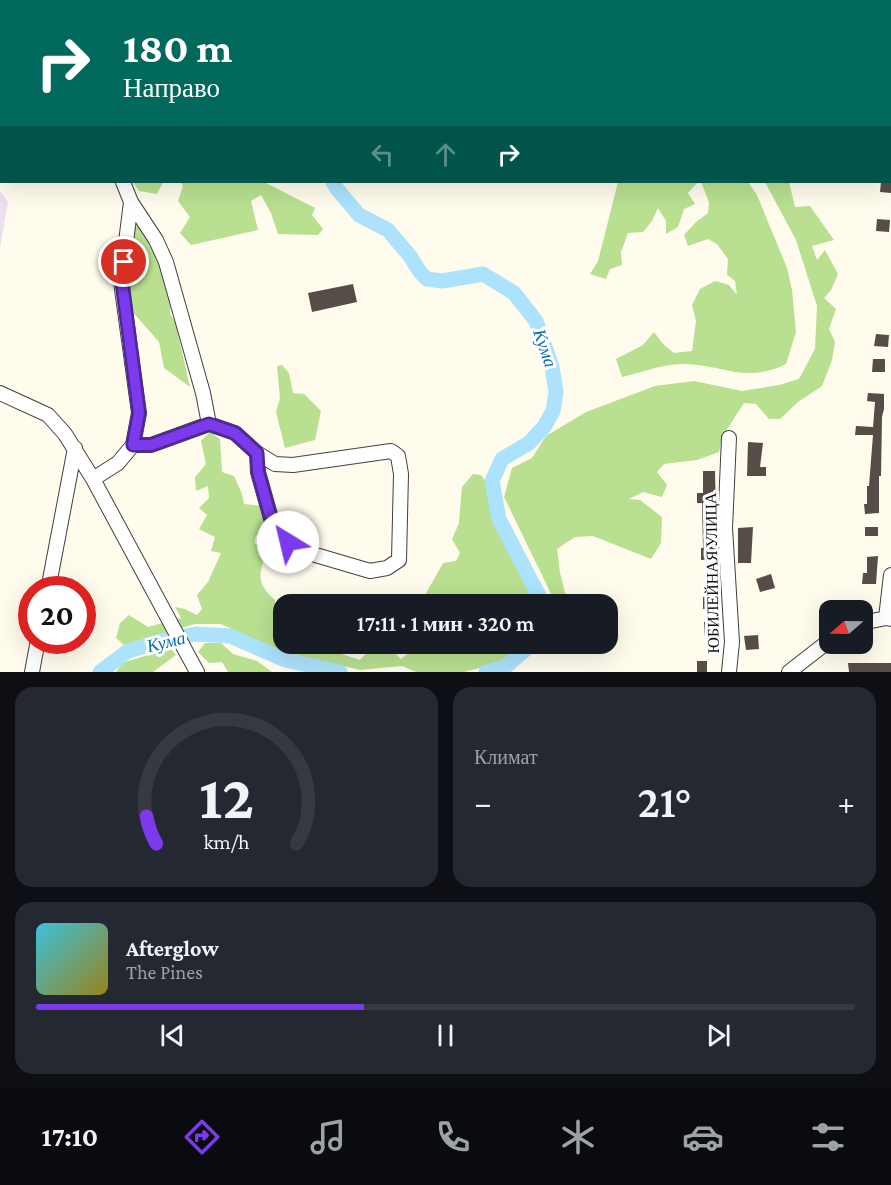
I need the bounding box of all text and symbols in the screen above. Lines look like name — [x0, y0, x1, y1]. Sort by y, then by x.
icon: right — [24, 24, 102, 102]
text: 180 m — [123, 24, 232, 71]
text: Направо — [123, 73, 220, 103]
icon: left — [366, 138, 399, 171]
icon: ahead — [429, 138, 462, 171]
icon: right — [492, 138, 525, 171]
pin — [98, 236, 149, 287]
icon: arrive — [107, 245, 140, 278]
water label: Кума — [529, 325, 561, 370]
street label: ЮБИЛЕЙНАЯ УЛИЦА — [701, 492, 723, 654]
position arrow — [256, 510, 320, 574]
speed limit sign: 20 — [18, 576, 96, 654]
north arrow — [819, 600, 873, 654]
map controls — [819, 600, 873, 654]
text: 17:11 · 1 мин · 320 m — [357, 611, 534, 636]
water label: Кума — [144, 628, 187, 657]
text: Климат — [474, 746, 538, 768]
text: 12 — [199, 762, 254, 831]
text: 21° — [637, 777, 692, 827]
text: − — [474, 784, 491, 821]
text: + — [838, 784, 855, 821]
text: km/h — [203, 830, 250, 854]
text: Afterglow — [126, 936, 219, 961]
text: The Pines — [126, 961, 203, 983]
icon: previous — [156, 1019, 189, 1052]
icon: pause — [429, 1019, 462, 1052]
icon: next — [702, 1019, 735, 1052]
icon: directions — [181, 1116, 223, 1158]
icon: music — [307, 1116, 349, 1158]
icon: phone — [432, 1116, 474, 1158]
icon: climate — [557, 1116, 599, 1158]
icon: car — [682, 1116, 724, 1158]
icon: filters — [807, 1116, 849, 1158]
text: 17:10 — [42, 1122, 98, 1152]

